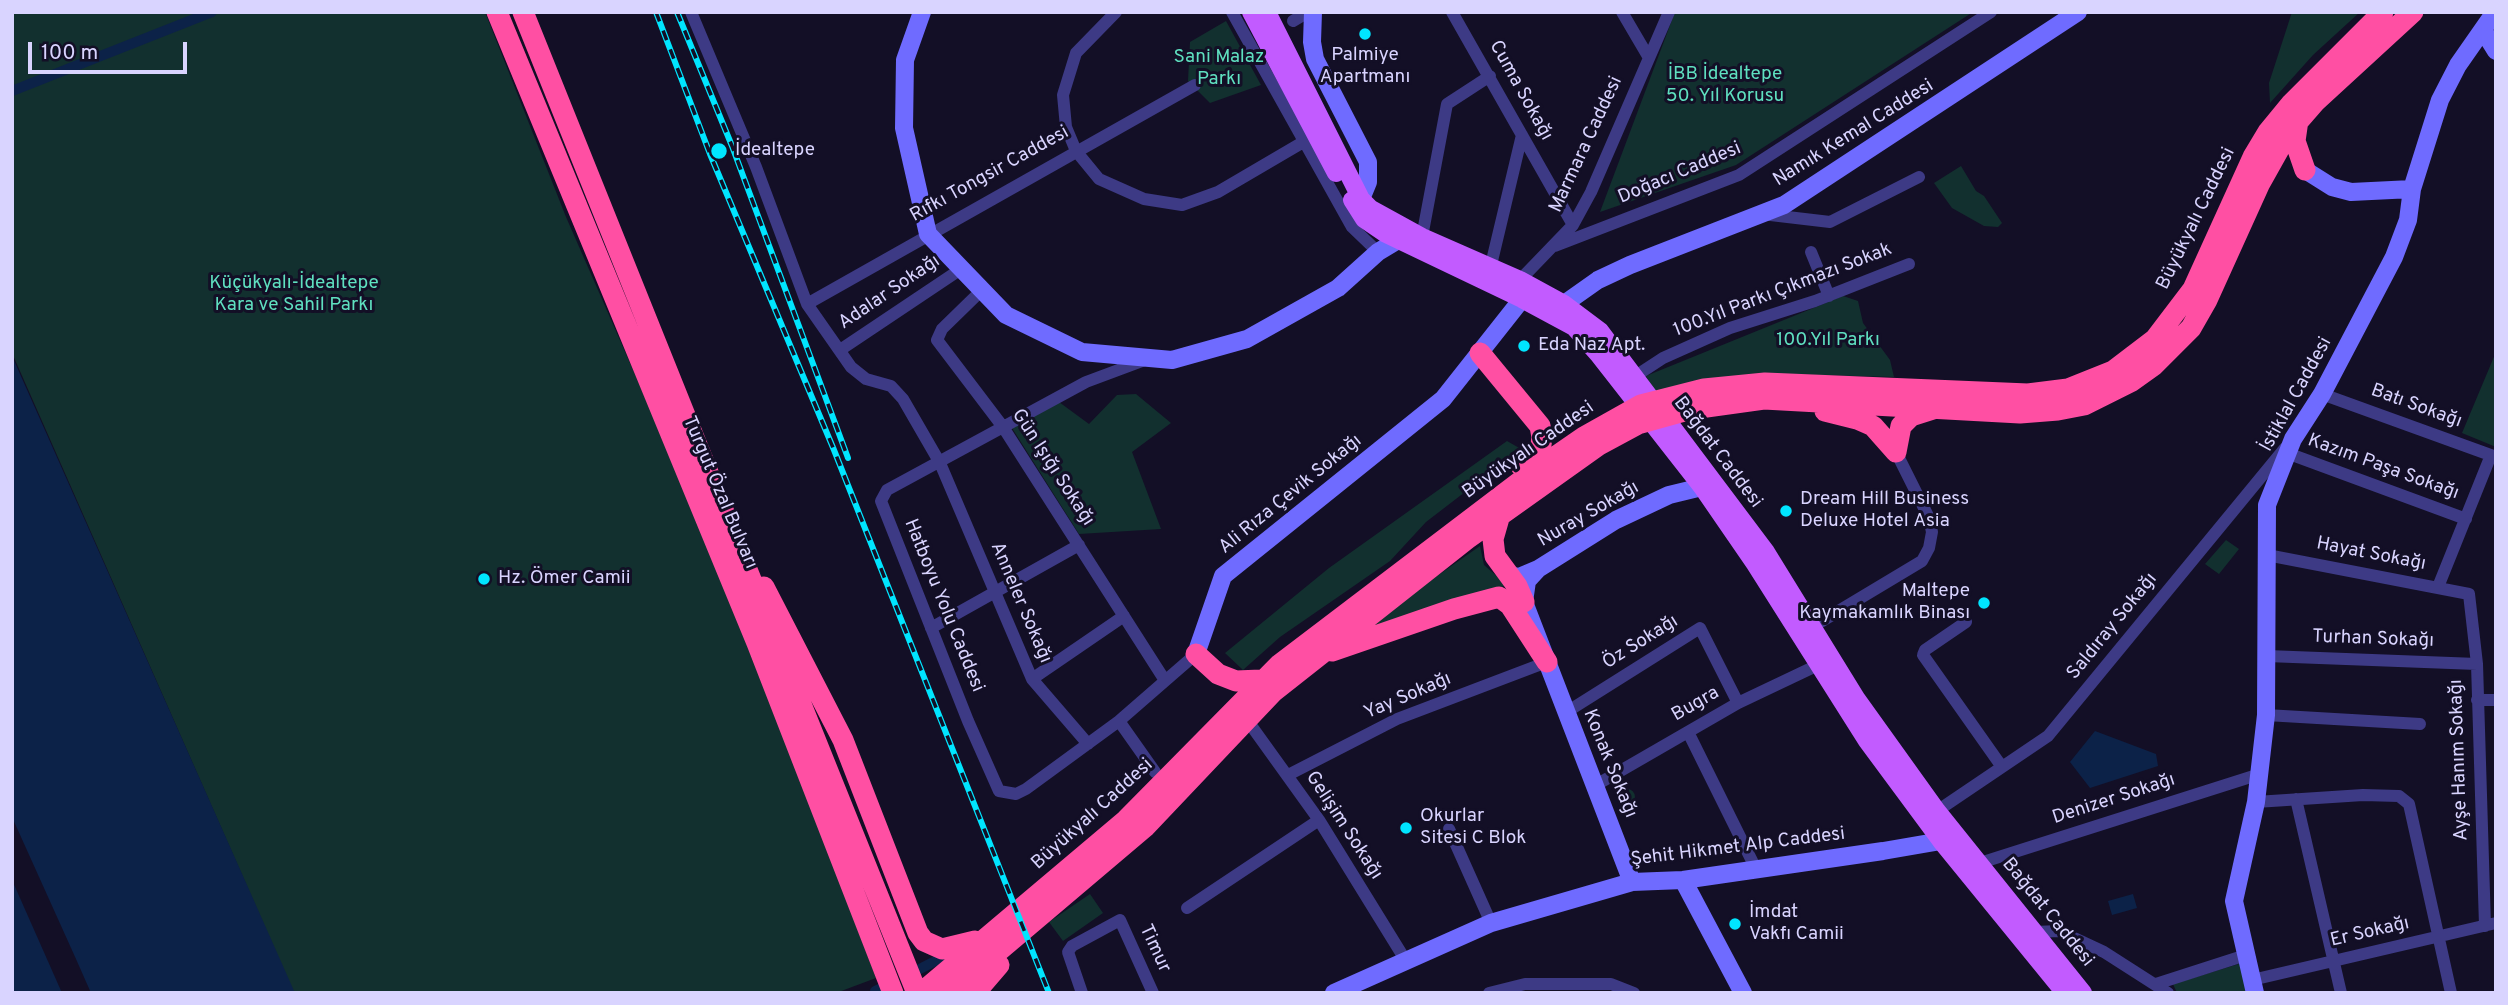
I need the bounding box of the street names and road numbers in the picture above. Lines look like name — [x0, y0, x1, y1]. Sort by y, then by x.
street label: Cuma Sokağı — [1483, 37, 1557, 145]
street label: Marmara Caddesi — [1545, 73, 1629, 217]
street label: Namık Kemal Caddesi — [1770, 75, 1938, 193]
street label: Rıfkı Tongsir Caddesi — [907, 122, 1073, 228]
street label: Doğacı Caddesi — [1615, 138, 1745, 210]
street label: Büyükyalı Caddesi — [2153, 144, 2241, 294]
street label: 100.Yıl Parkı Çıkmazı Sokak — [1671, 239, 1895, 343]
street label: Adalar Sokağı — [835, 251, 945, 335]
street label: İstiklal Caddesi — [2256, 334, 2338, 456]
street label: Batı Sokağı — [2367, 380, 2465, 434]
street label: Bağdat Caddesi — [1668, 393, 1766, 513]
street label: Büyükyalı Caddesi — [1459, 397, 1599, 505]
street label: Gün Işığı Sokağı — [1006, 405, 1098, 531]
street label: Turgut Özal Bulvarı — [677, 413, 761, 573]
street label: Ali Rıza Çevik Sokağı — [1215, 430, 1367, 560]
street label: Kazım Paşa Sokağı — [2304, 430, 2462, 506]
street label: Nuray Sokağı — [1534, 477, 1644, 553]
street label: Hatboyu Yolu Caddesi — [898, 516, 988, 696]
street label: Hayat Sokağı — [2314, 533, 2428, 577]
street label: Anneler Sokağı — [984, 539, 1056, 667]
street label: Saldıray Sokağı — [2063, 569, 2163, 685]
street label: Öz Sokağı — [1599, 611, 1683, 675]
street label: Turhan Sokağı — [2312, 626, 2434, 654]
street label: Yay Sokağı — [1361, 668, 1455, 726]
street label: Ayşe Hanım Sokağı — [2446, 679, 2474, 841]
street label: Bugra — [1668, 682, 1724, 728]
street label: Konak Sokağı — [1577, 706, 1641, 822]
street label: Büyükyalı Caddesi — [1028, 755, 1158, 875]
street label: Gelişim Sokağı — [1300, 768, 1386, 884]
street label: Denizer Sokağı — [2050, 769, 2178, 831]
street label: Şehit Hikmet Alp Caddesi — [1630, 824, 1846, 872]
street label: Bağdat Caddesi — [1996, 854, 2098, 972]
street label: Er Sokağı — [2328, 913, 2412, 953]
street label: Timur — [1133, 921, 1175, 977]

